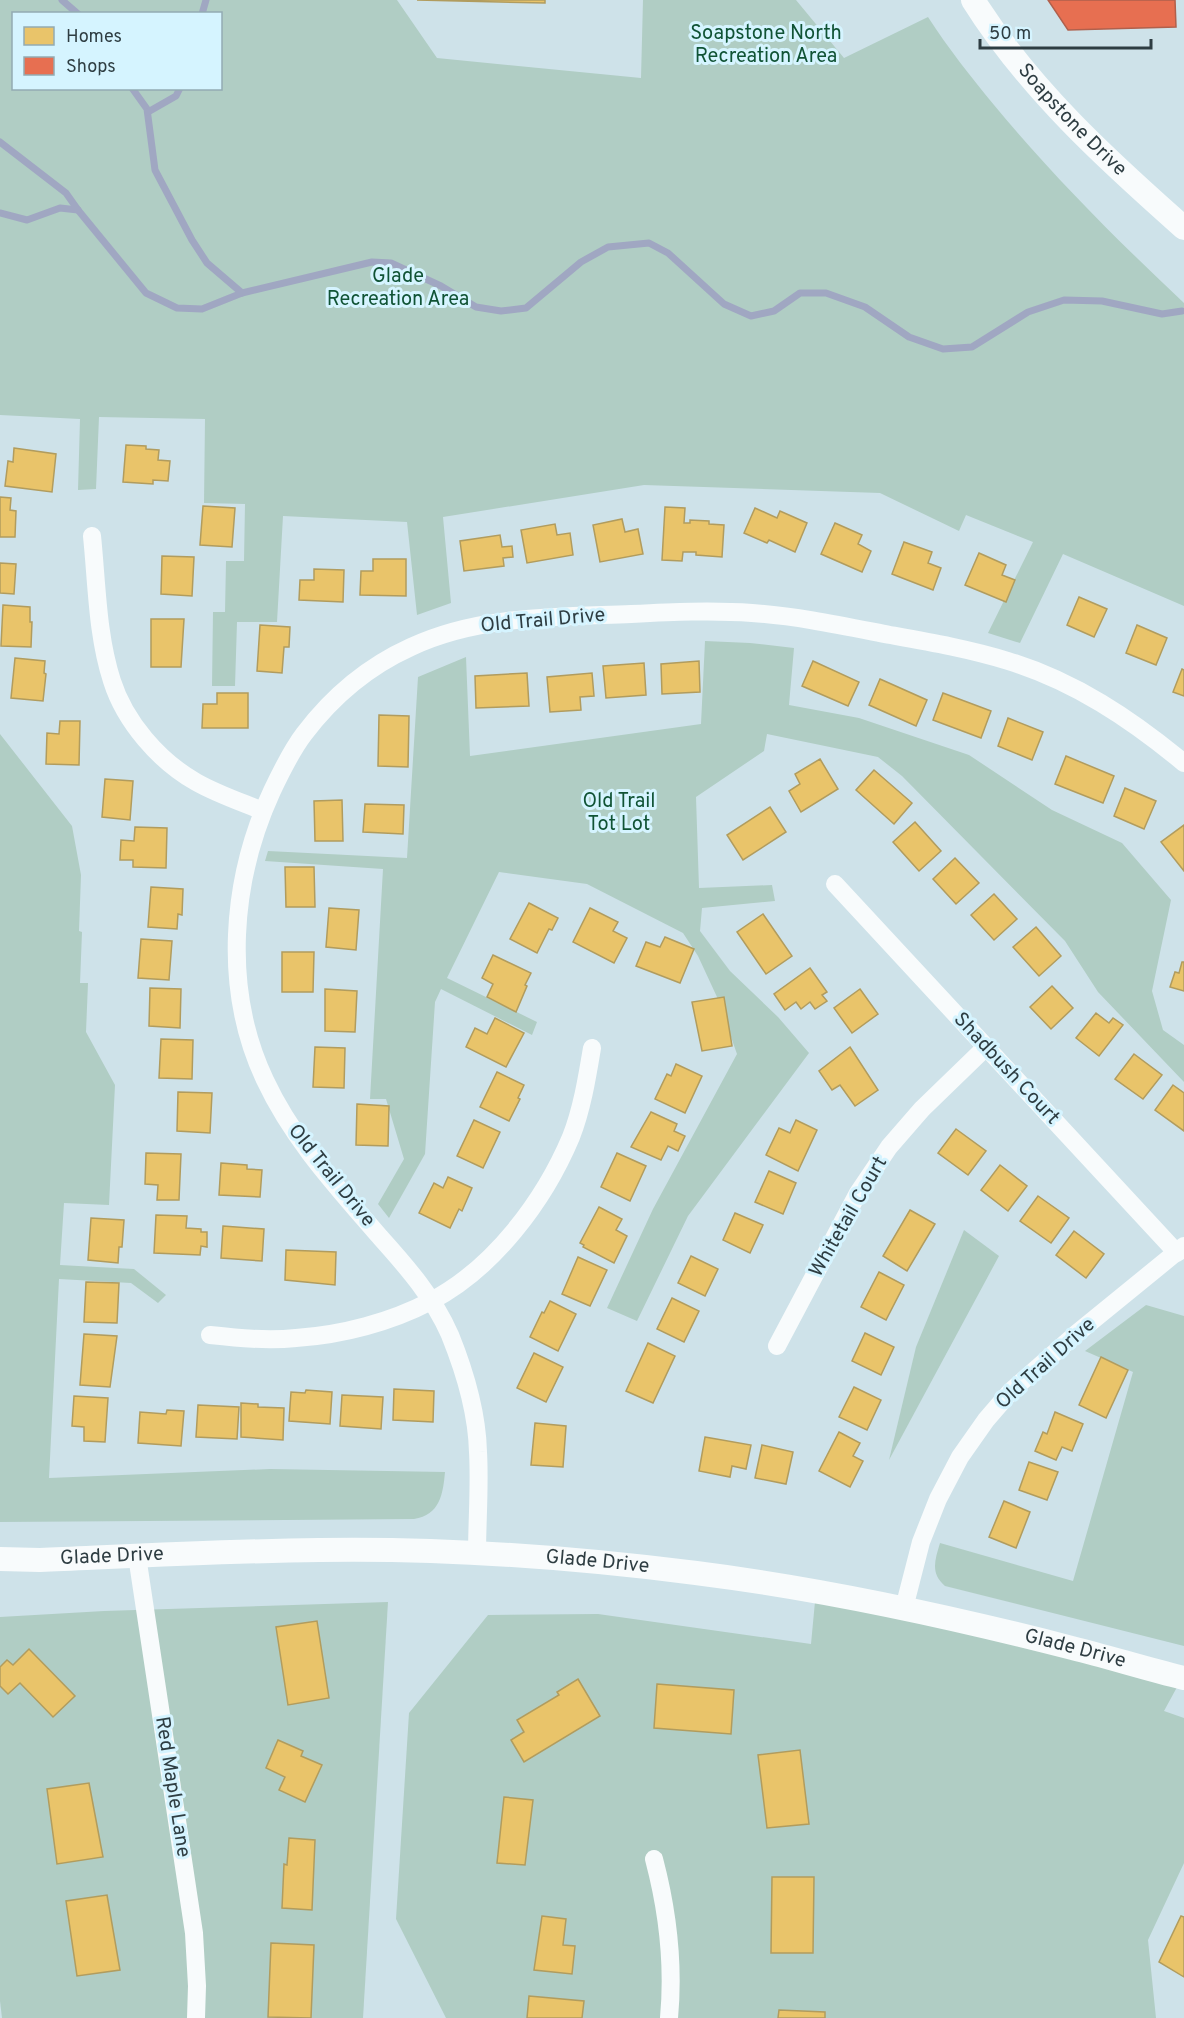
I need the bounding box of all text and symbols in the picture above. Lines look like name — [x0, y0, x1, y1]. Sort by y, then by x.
legend — [12, 12, 222, 90]
scale bar — [980, 12, 1151, 50]
park label: Soapstone North Recreation Area — [690, 21, 842, 70]
text: 50 m — [989, 23, 1031, 46]
text: Homes — [66, 26, 122, 49]
text: Shops — [66, 56, 116, 79]
street label: Soapstone Drive — [1011, 58, 1132, 182]
park label: Glade Recreation Area — [327, 264, 469, 313]
street label: Old Trail Drive — [480, 603, 606, 639]
park label: Old Trail Tot Lot — [582, 789, 656, 838]
street label: Shadbush Court — [947, 1007, 1065, 1131]
street label: Old Trail Drive — [282, 1119, 380, 1233]
street label: Whitetail Court — [804, 1152, 894, 1282]
street label: Old Trail Drive — [991, 1312, 1101, 1416]
street label: Glade Drive — [59, 1542, 164, 1572]
street label: Glade Drive — [545, 1544, 651, 1580]
street label: Glade Drive — [1021, 1623, 1129, 1675]
street label: Red Maple Lane — [148, 1715, 196, 1859]

